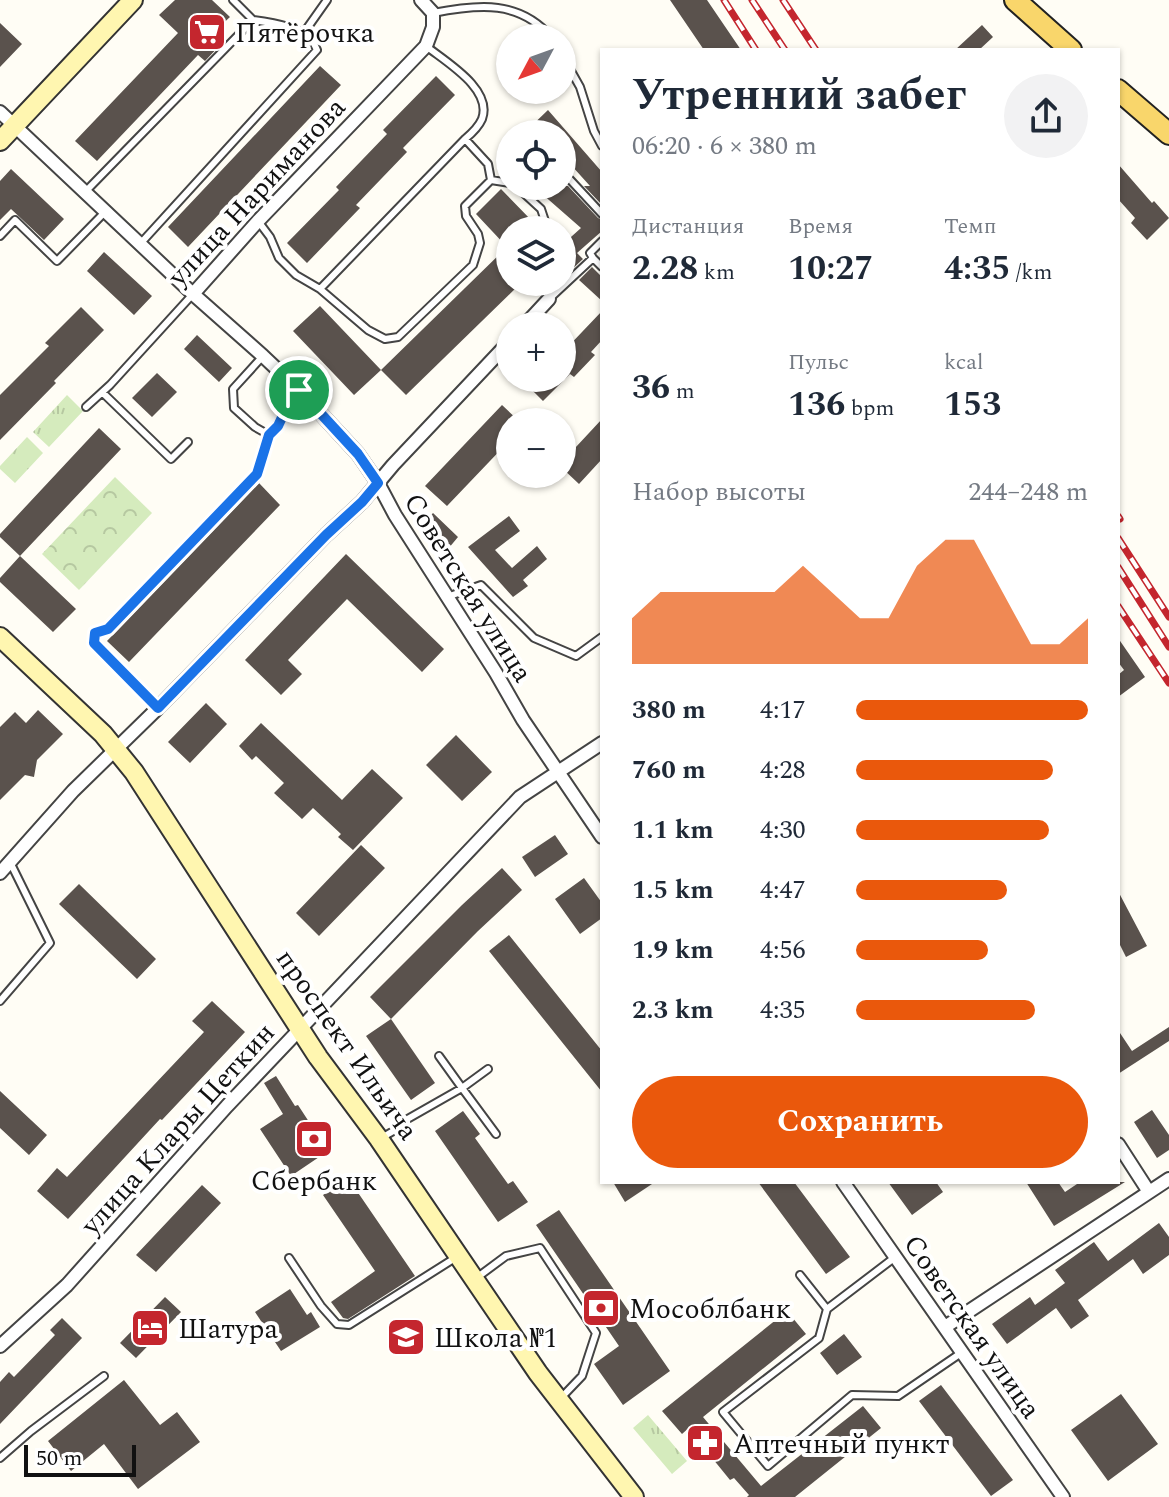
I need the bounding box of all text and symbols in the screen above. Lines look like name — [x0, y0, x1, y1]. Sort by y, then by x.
supermarket icon: Пятёрочка — [186, 11, 228, 53]
place label: Пятёрочка — [235, 12, 375, 55]
north arrow — [496, 24, 576, 104]
map controls — [496, 24, 576, 488]
text: Утренний забег — [632, 62, 966, 129]
button: share — [1004, 74, 1088, 158]
street label: улица Нариманова — [157, 87, 357, 297]
button: locate — [496, 120, 576, 200]
text: 06:20 · 6 × 380 m — [632, 126, 817, 166]
text: Дистанция — [632, 210, 744, 243]
text: Время — [788, 210, 853, 243]
text: Темп — [944, 210, 997, 243]
button: layers — [496, 216, 576, 296]
text: 2.28 — [632, 243, 698, 295]
text: 10:27 — [788, 243, 873, 295]
text: 4:35 — [944, 243, 1010, 295]
text: km — [698, 256, 735, 289]
text: /km — [1010, 256, 1053, 289]
button: + — [496, 312, 576, 392]
text: Пульс — [788, 346, 849, 379]
text: kcal — [944, 346, 984, 379]
pin — [265, 356, 333, 424]
text: 36 — [632, 362, 670, 414]
icon: arrive — [277, 368, 321, 412]
text: m — [670, 375, 695, 408]
text: 136 — [788, 379, 845, 431]
text: 153 — [944, 379, 1001, 431]
text: bpm — [845, 392, 894, 425]
button: − — [496, 408, 576, 488]
text: Набор высоты — [632, 472, 806, 512]
text: 244–248 m — [968, 472, 1088, 512]
street label: Советская улица — [392, 485, 543, 691]
text: 380 m — [632, 690, 706, 730]
text: 4:17 — [760, 690, 806, 730]
text: 760 m — [632, 750, 706, 790]
text: 4:28 — [760, 750, 806, 790]
text: 1.1 km — [632, 810, 714, 850]
text: 4:30 — [760, 810, 806, 850]
text: 1.5 km — [632, 870, 714, 910]
text: 4:47 — [760, 870, 806, 910]
text: 1.9 km — [632, 930, 714, 970]
text: 4:56 — [760, 930, 806, 970]
street label: проспект Ильича — [265, 940, 429, 1150]
text: 2.3 km — [632, 990, 714, 1030]
text: 4:35 — [760, 990, 806, 1030]
street label: улица Клары Цеткин — [70, 1013, 285, 1246]
button: Сохранить — [632, 1076, 1088, 1168]
bank icon: Сбербанк — [293, 1118, 335, 1160]
place label: Сбербанк — [251, 1160, 377, 1203]
street label: Советская улица — [892, 1226, 1052, 1428]
bank icon: Мособлбанк — [580, 1287, 622, 1329]
place label: Мособлбанк — [629, 1288, 791, 1331]
hotel icon: Шатура — [129, 1307, 171, 1349]
place label: Шатура — [178, 1308, 279, 1351]
school or university icon: Школа №1 — [385, 1316, 427, 1358]
place label: Школа №1 — [434, 1317, 558, 1360]
pharmacy icon: Аптечный пункт — [684, 1422, 726, 1464]
place label: Аптечный пункт — [733, 1423, 950, 1466]
scale bar — [24, 1441, 136, 1477]
text: 50 m — [36, 1442, 82, 1475]

